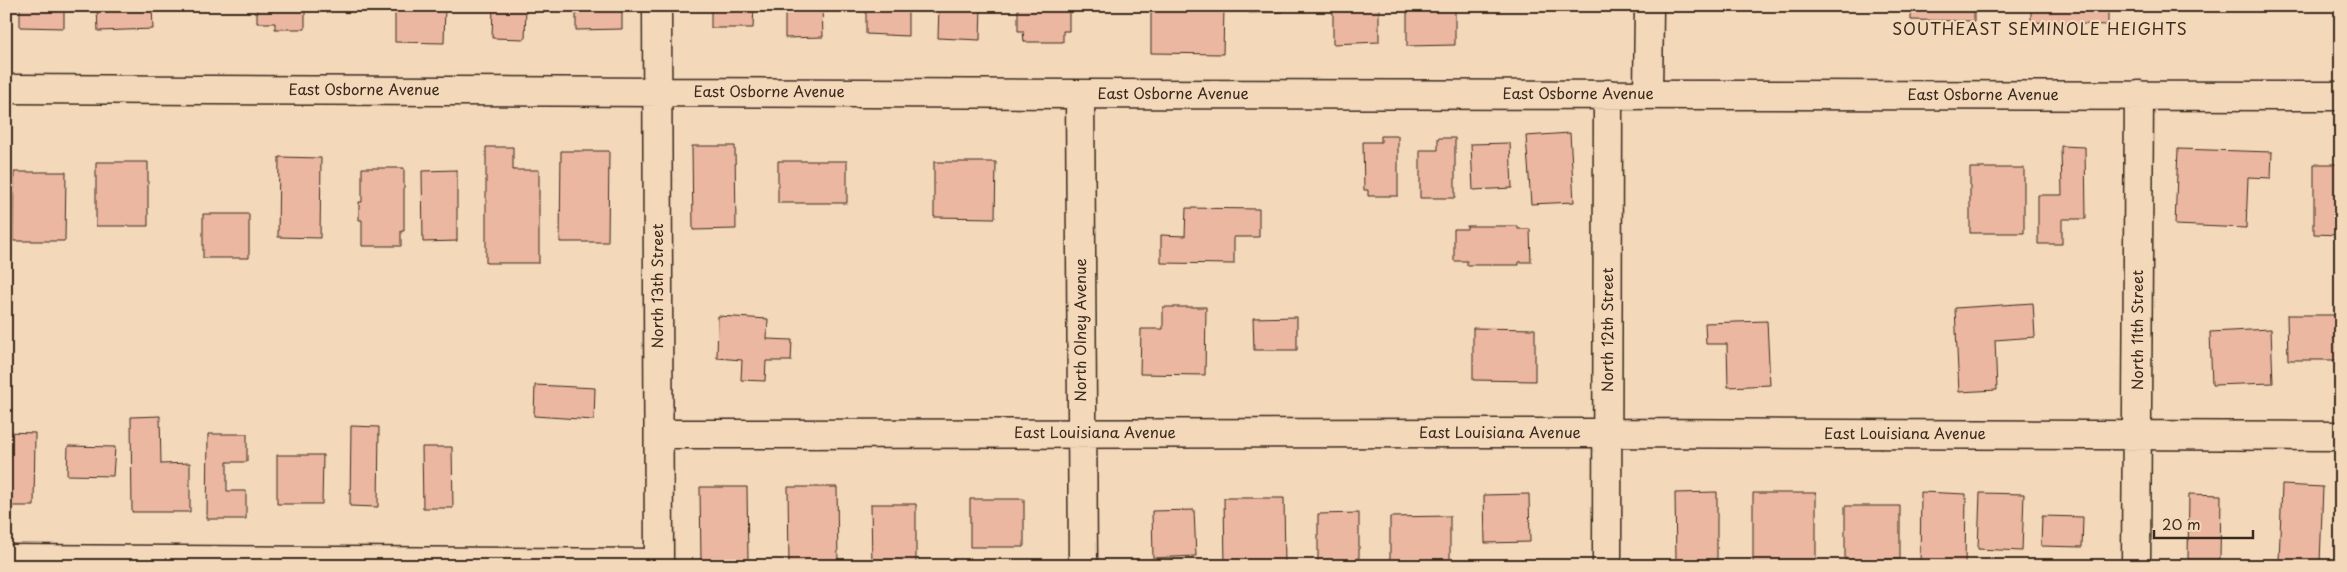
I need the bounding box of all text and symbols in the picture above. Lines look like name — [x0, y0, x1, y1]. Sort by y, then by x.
district label: SOUTHEAST SEMINOLE HEIGHTS — [1892, 16, 2188, 40]
street label: East Osborne Avenue — [288, 77, 440, 100]
street label: East Osborne Avenue — [693, 79, 845, 102]
street label: East Osborne Avenue — [1097, 81, 1249, 104]
street label: East Osborne Avenue — [1502, 81, 1654, 104]
street label: East Osborne Avenue — [1907, 82, 2059, 105]
street label: North 13th Street — [645, 223, 668, 348]
street label: North Olney Avenue — [1068, 258, 1091, 402]
street label: North 12th Street — [1595, 268, 1618, 392]
street label: North 11th Street — [2125, 270, 2148, 390]
street label: East Louisiana Avenue — [1014, 420, 1176, 443]
street label: East Louisiana Avenue — [1419, 420, 1581, 443]
street label: East Louisiana Avenue — [1824, 421, 1986, 444]
scale bar — [2154, 507, 2253, 539]
text: 20 m — [2162, 512, 2201, 535]

